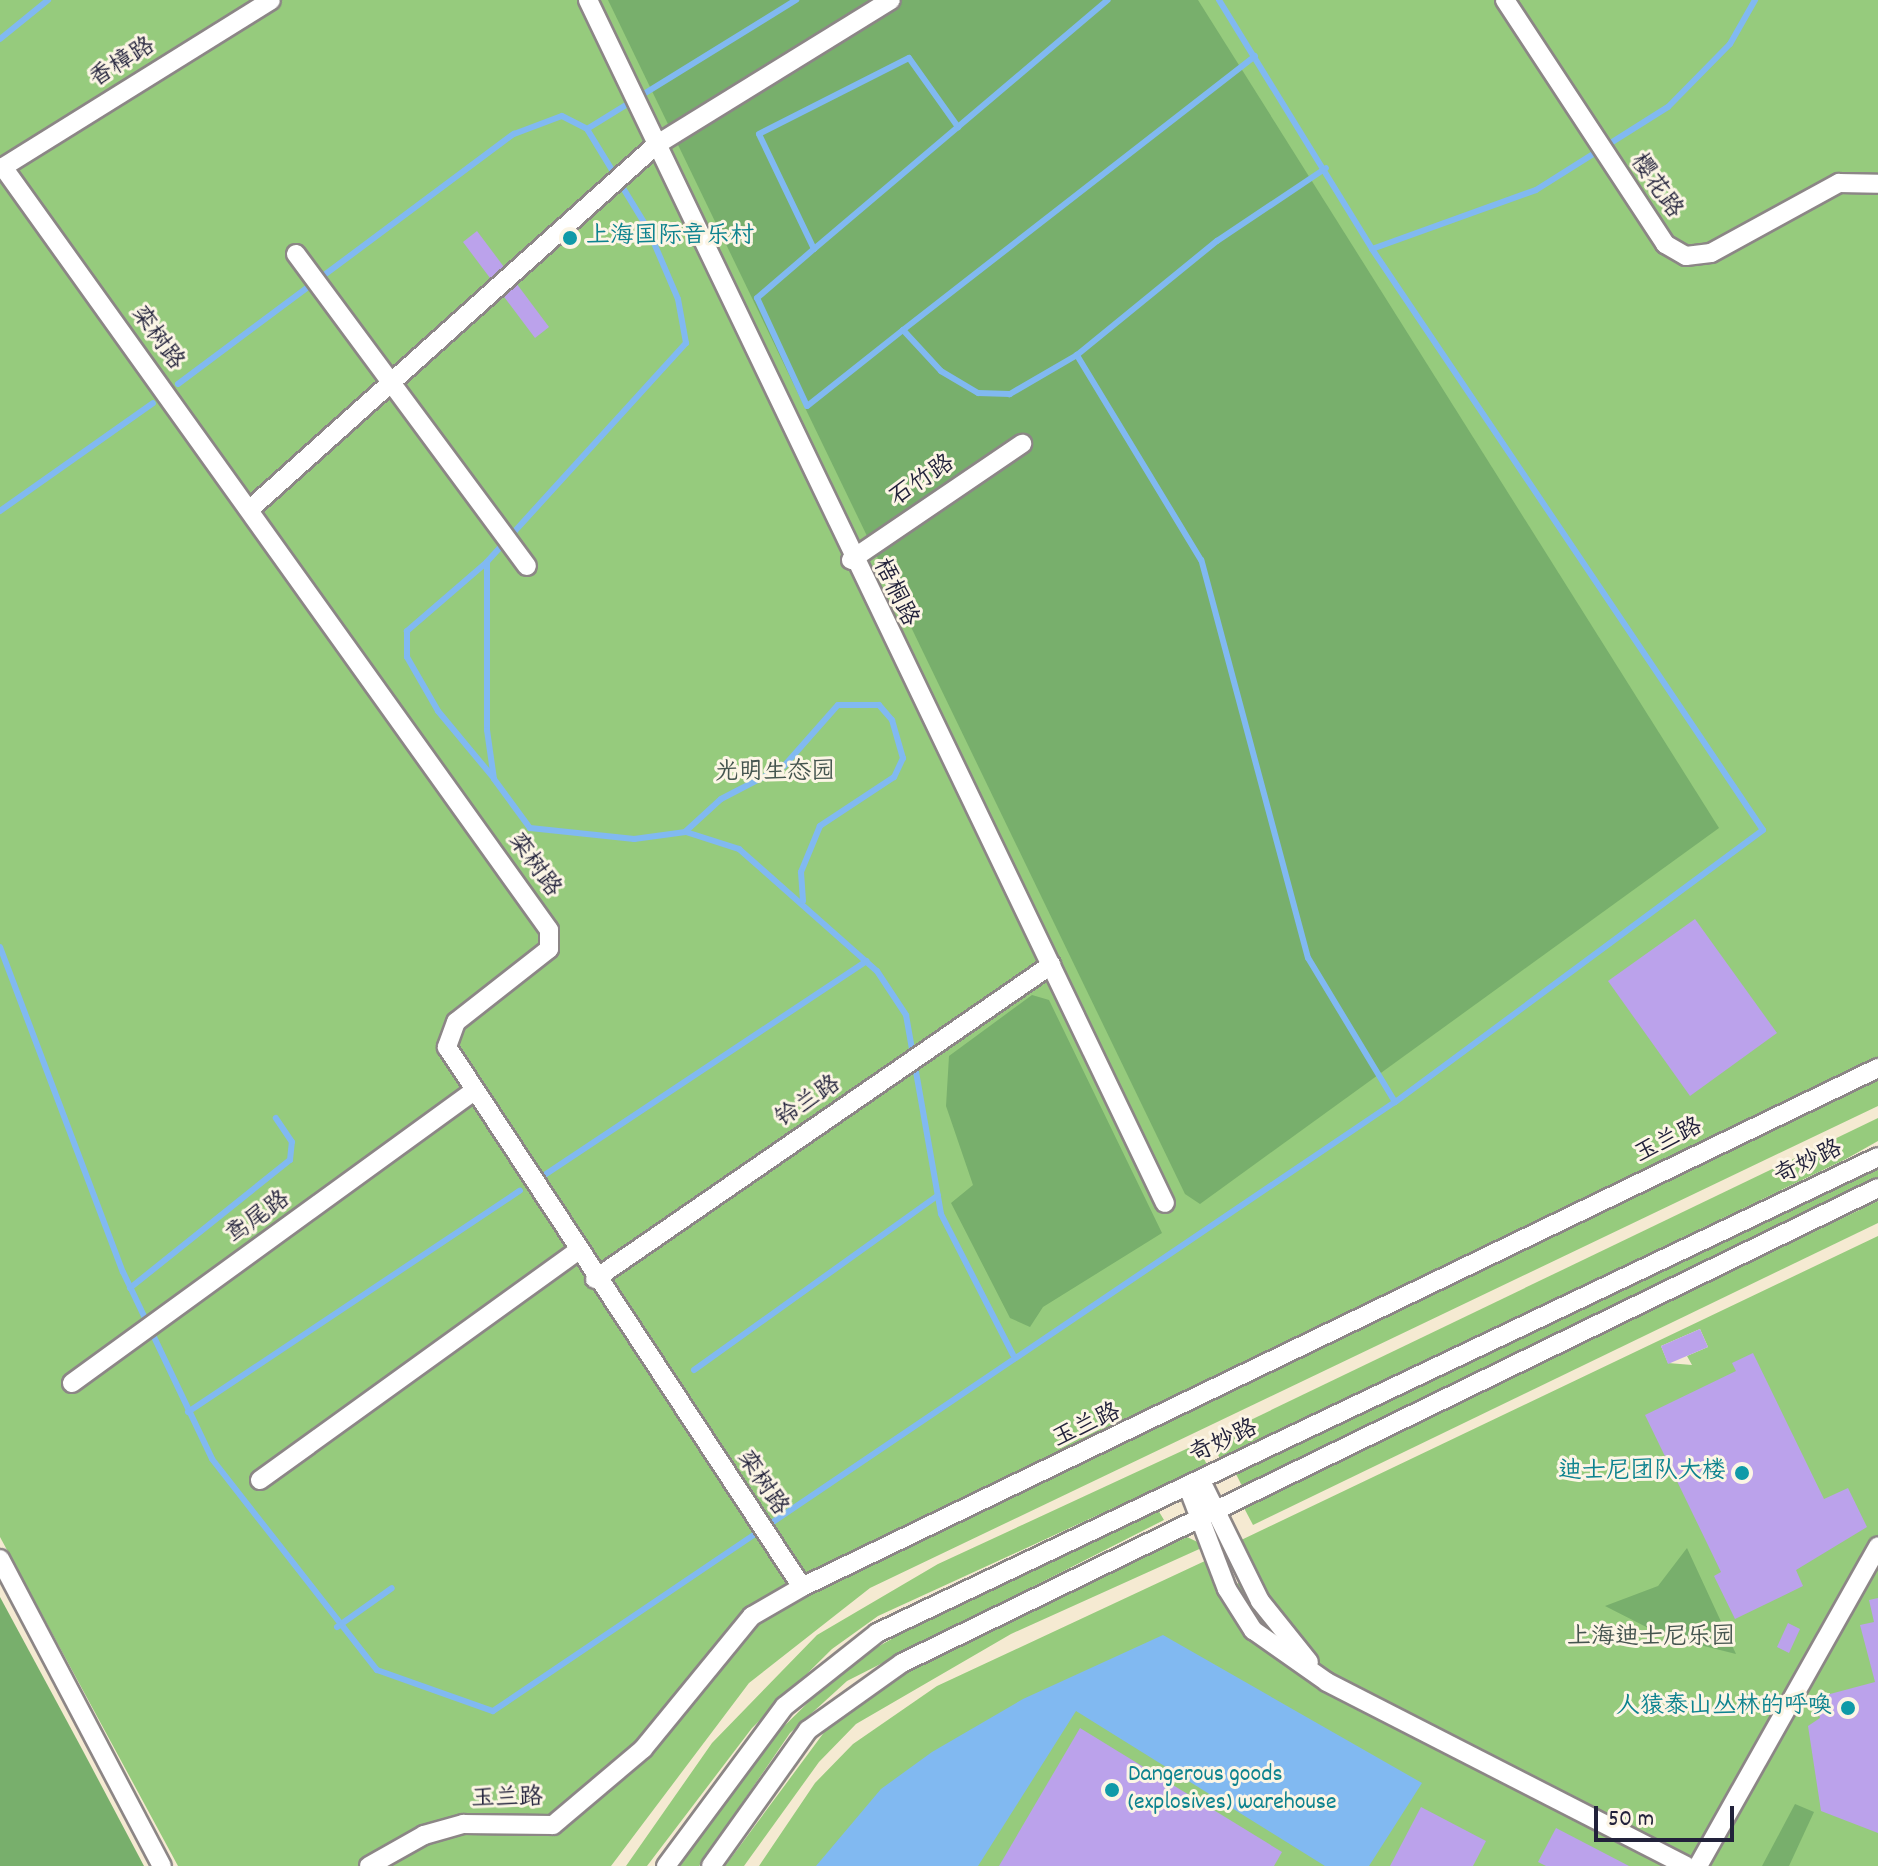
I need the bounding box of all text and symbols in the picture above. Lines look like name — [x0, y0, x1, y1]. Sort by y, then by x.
street label: 香樟路 — [85, 33, 161, 95]
street label: 樱花路 — [1623, 149, 1687, 225]
place label: 上海国际音乐村 — [586, 224, 754, 252]
marker: 上海国际音乐村 — [561, 229, 579, 247]
street label: 栾树路 — [123, 301, 189, 377]
street label: 石竹路 — [885, 450, 961, 514]
street label: 梧桐路 — [865, 554, 923, 632]
park label: 光明生态园 — [715, 760, 835, 788]
street label: 栾树路 — [500, 828, 566, 904]
street label: 铃兰路 — [771, 1071, 847, 1135]
street label: 玉兰路 — [1630, 1113, 1708, 1171]
street label: 奇妙路 — [1770, 1135, 1848, 1193]
street label: 鸢尾路 — [221, 1186, 297, 1252]
street label: 玉兰路 — [1048, 1399, 1126, 1455]
street label: 奇妙路 — [1185, 1415, 1263, 1471]
street label: 栾树路 — [729, 1446, 793, 1522]
place label: 迪士尼团队大楼 — [1558, 1459, 1726, 1487]
marker: 迪士尼团队大楼 — [1733, 1464, 1751, 1482]
park label: 上海迪士尼乐园 — [1567, 1625, 1735, 1653]
place label: 人猿泰山丛林的呼唤 — [1616, 1694, 1832, 1722]
marker: 人猿泰山丛林的呼唤 — [1839, 1699, 1857, 1717]
place label: Dangerous goods (explosives) warehouse — [1128, 1762, 1336, 1818]
marker: Dangerous goods (explosives) warehouse — [1103, 1781, 1121, 1799]
street label: 玉兰路 — [471, 1785, 543, 1815]
scale bar — [1598, 1790, 1738, 1840]
text: 50 m — [1608, 1803, 1654, 1837]

